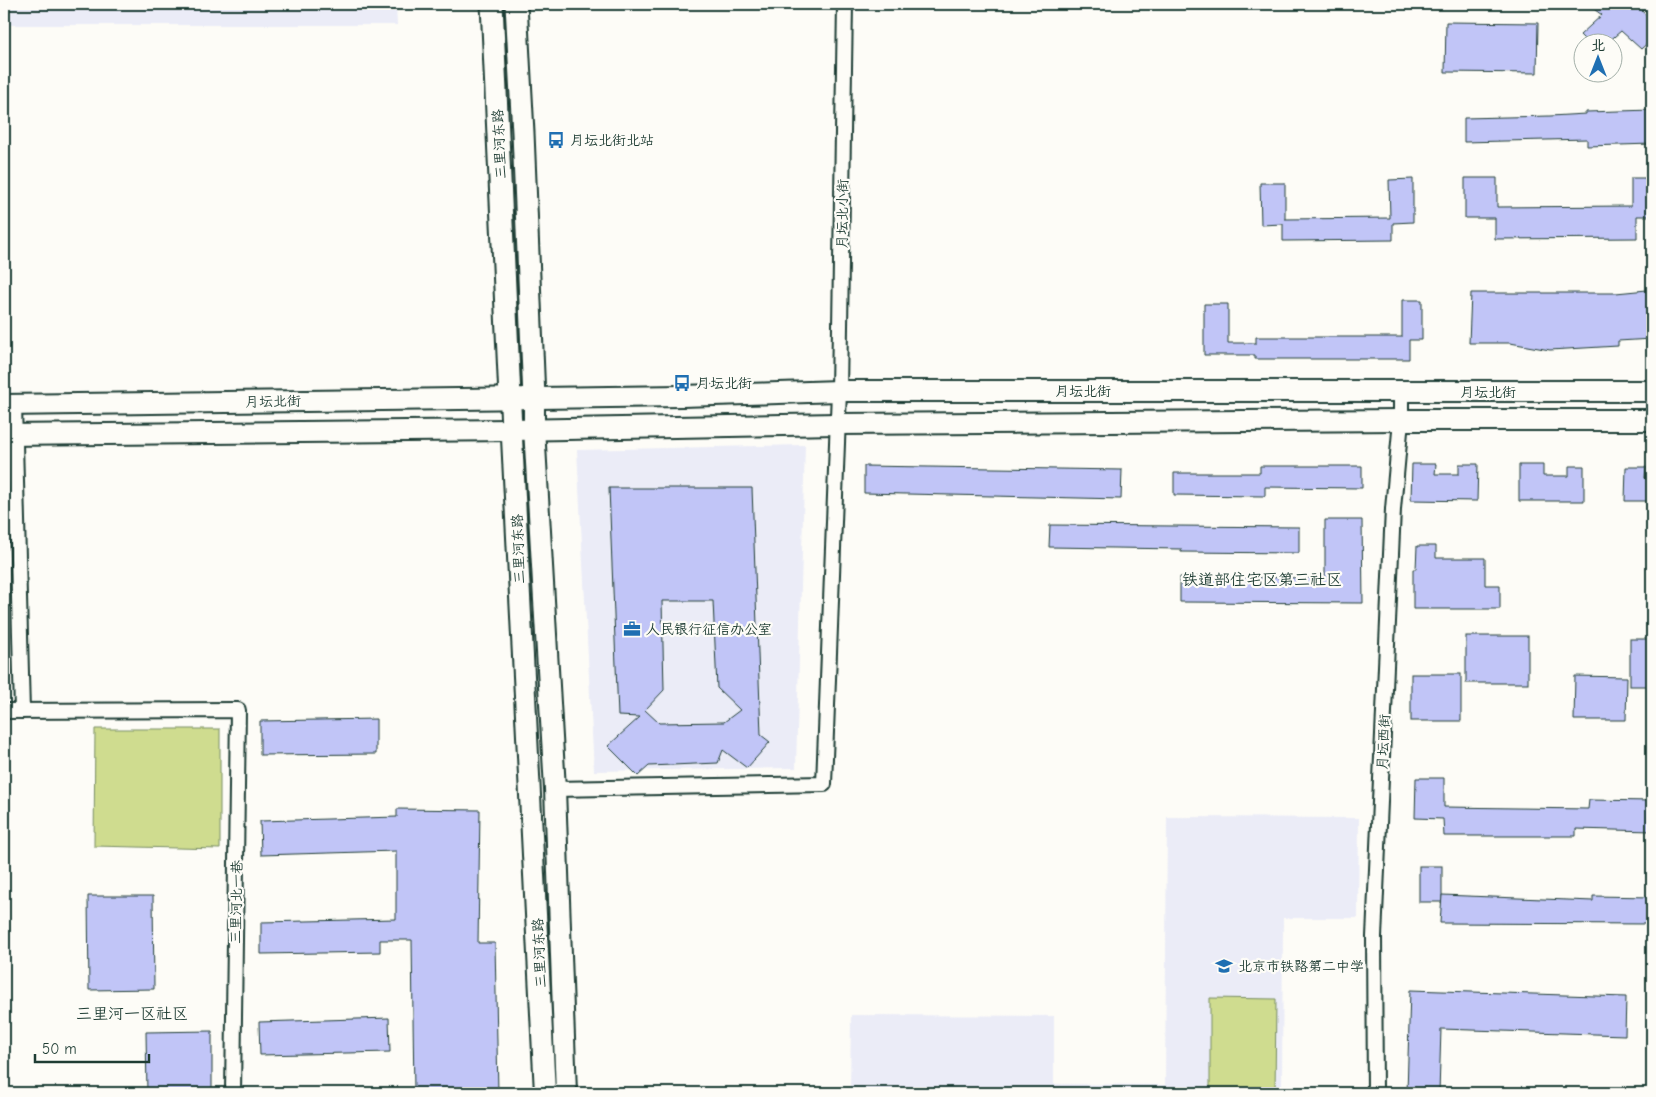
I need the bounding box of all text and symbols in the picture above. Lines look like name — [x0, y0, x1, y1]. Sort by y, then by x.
north arrow — [1574, 32, 1624, 82]
text: 北 — [1591, 37, 1605, 54]
street label: 三里河东路 — [489, 109, 510, 179]
bus stop icon: 月坛北街北站 — [546, 130, 566, 150]
place label: 月坛北街北站 — [570, 132, 654, 149]
street label: 月坛北小街 — [833, 179, 852, 249]
bus stop icon: 月坛北街 — [672, 373, 692, 393]
place label: 月坛北街 — [696, 375, 752, 392]
street label: 月坛北街 — [1055, 383, 1111, 400]
street label: 月坛北街 — [1460, 384, 1516, 401]
street label: 月坛北街 — [245, 393, 301, 410]
street label: 三里河东路 — [509, 514, 528, 584]
district label: 铁道部住宅区第三社区 — [1182, 571, 1342, 589]
office icon: 人民银行征信办公室 — [622, 619, 642, 639]
place label: 人民银行征信办公室 — [646, 621, 772, 638]
street label: 月坛西街 — [1374, 714, 1393, 770]
street label: 三里河北一巷 — [227, 859, 246, 944]
street label: 三里河东路 — [529, 918, 550, 988]
school or university icon: 北京市铁路第二中学 — [1214, 956, 1234, 976]
place label: 北京市铁路第二中学 — [1238, 958, 1364, 975]
district label: 三里河一区社区 — [76, 1005, 188, 1023]
scale bar — [35, 1032, 149, 1064]
text: 50 m — [42, 1040, 77, 1058]

